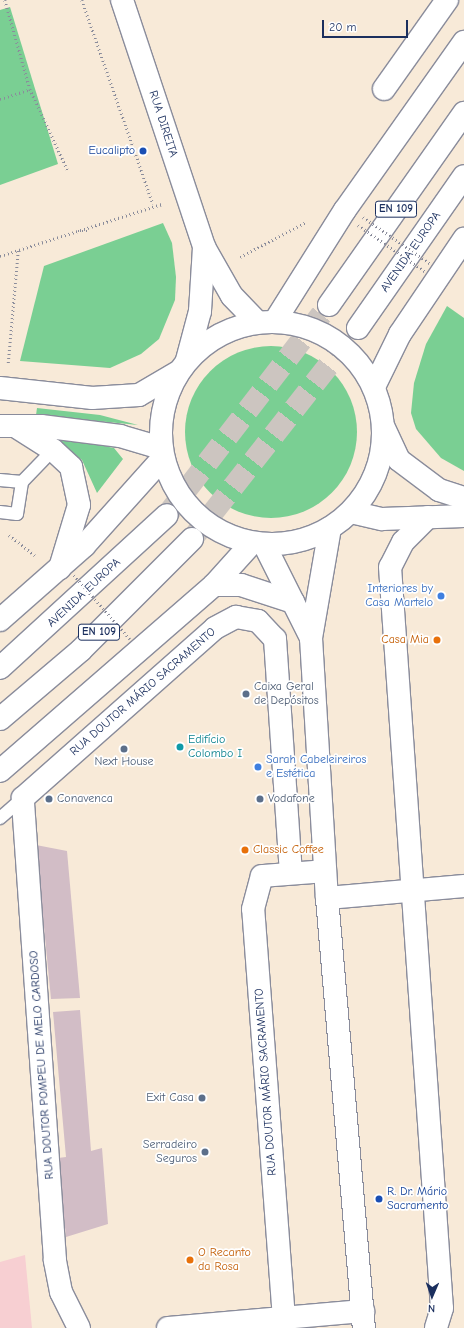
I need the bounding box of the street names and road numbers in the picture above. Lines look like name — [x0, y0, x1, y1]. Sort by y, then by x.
street label: RUA DIREITA — [145, 89, 181, 159]
road number: EN 109 — [375, 200, 417, 218]
street label: AVENIDA EUROPA — [378, 209, 444, 295]
street label: AVENIDA EUROPA — [44, 555, 124, 631]
road number: EN 109 — [78, 623, 120, 641]
street label: RUA DOUTOR MÁRIO SACRAMENTO — [67, 625, 219, 759]
street label: RUA DOUTOR POMPEU DE MELO CARDOSO — [27, 950, 57, 1180]
street label: RUA DOUTOR MÁRIO SACRAMENTO — [252, 988, 280, 1176]

